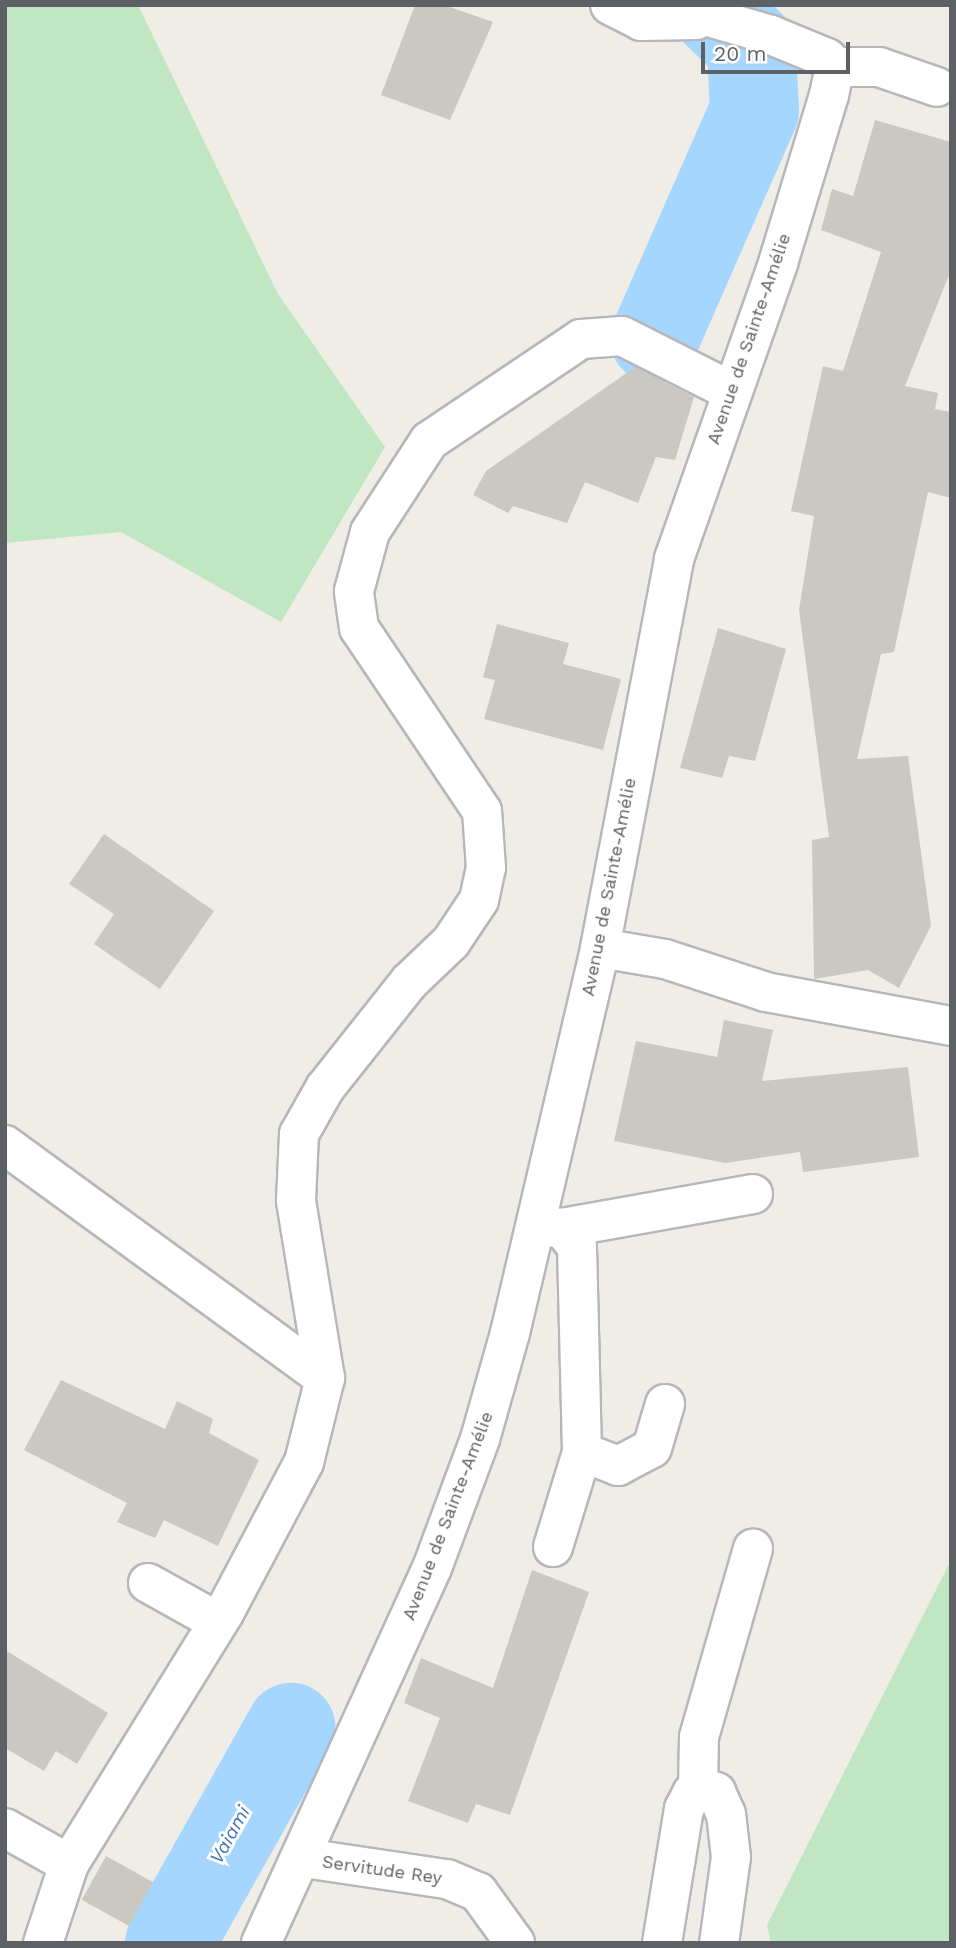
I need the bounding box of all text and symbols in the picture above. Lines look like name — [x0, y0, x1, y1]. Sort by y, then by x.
scale bar — [704, 28, 853, 72]
text: 20 m — [714, 41, 766, 66]
street label: Avenue de Sainte-Amélie — [703, 231, 795, 447]
street label: Avenue de Sainte-Amélie — [577, 776, 641, 998]
street label: Avenue de Sainte-Amélie — [398, 1409, 498, 1623]
water label: Vaiami — [205, 1802, 255, 1868]
street label: Servitude Rey — [321, 1851, 443, 1889]

